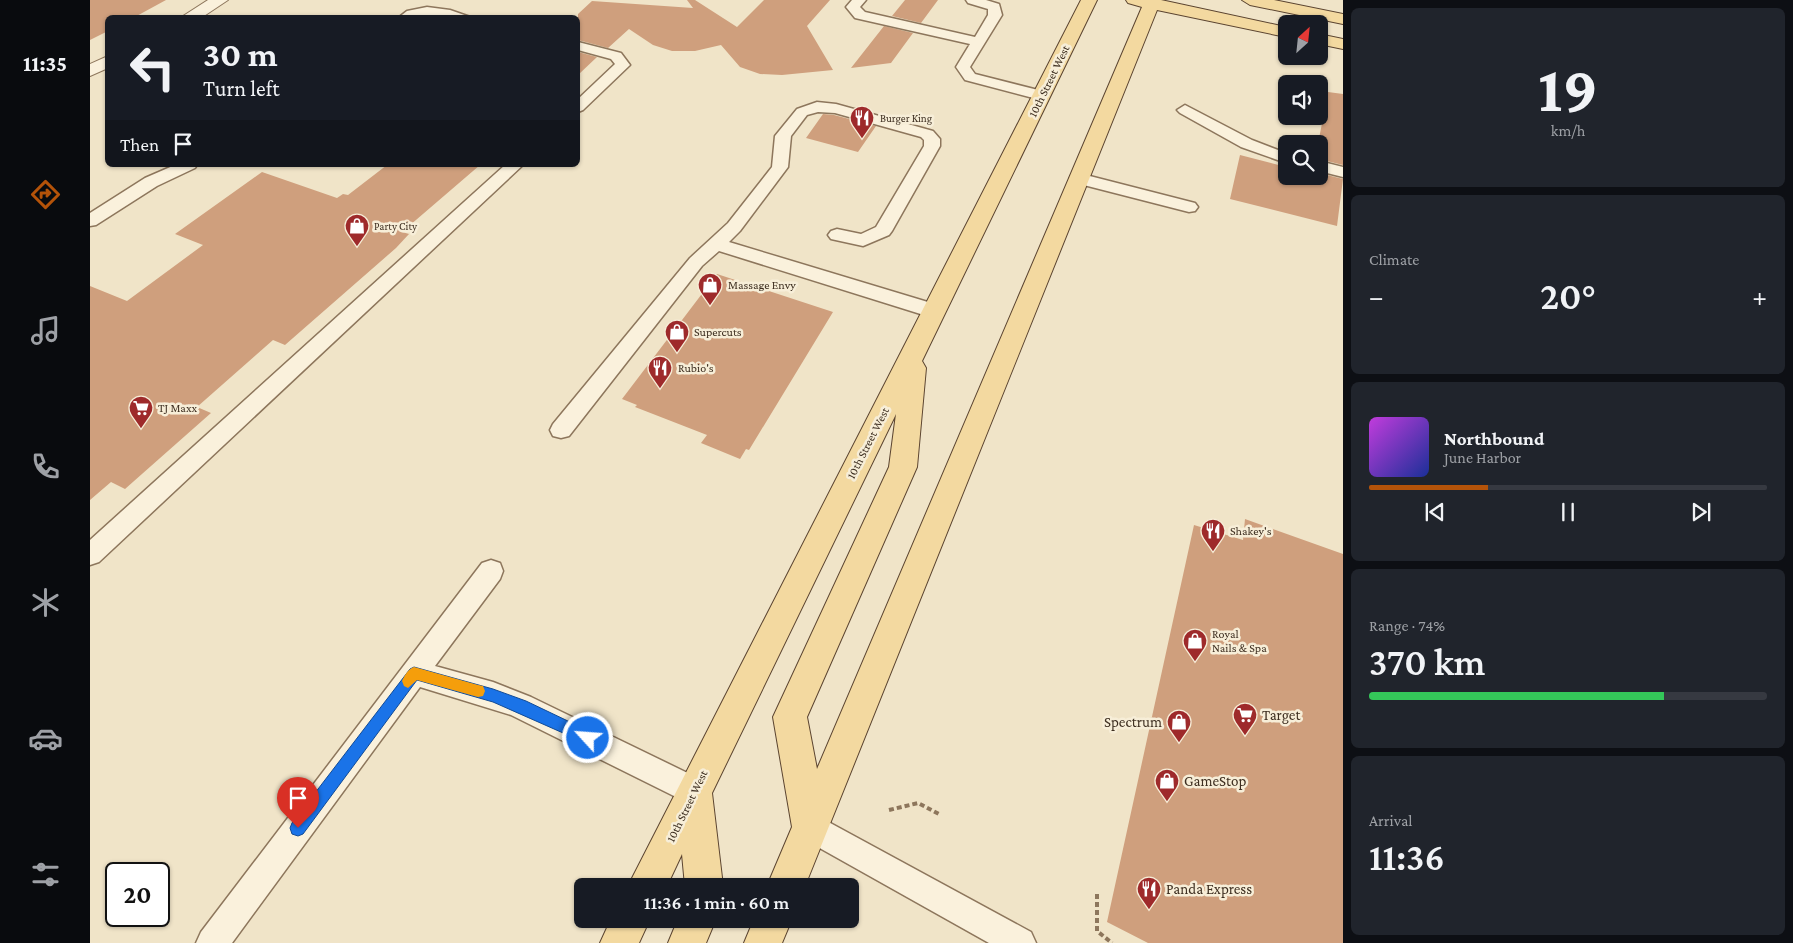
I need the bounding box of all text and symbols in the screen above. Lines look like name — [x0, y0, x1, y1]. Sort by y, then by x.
north arrow — [1278, 15, 1328, 65]
map controls — [1278, 15, 1328, 185]
icon: left — [120, 35, 185, 100]
text: 30 m — [203, 35, 278, 74]
street label: 10th Street West — [1026, 42, 1073, 119]
text: 11:35 — [23, 51, 67, 76]
text: 19 — [1538, 53, 1598, 125]
button: sound — [1278, 75, 1328, 125]
text: Turn left — [203, 76, 280, 101]
restaurant icon: Burger King — [849, 105, 875, 139]
place label: Burger King — [880, 112, 933, 125]
text: km/h — [1551, 122, 1585, 139]
icon: arrive — [169, 130, 197, 158]
text: Then — [120, 134, 159, 155]
button: search — [1278, 135, 1328, 185]
icon: directions — [28, 177, 63, 212]
shop icon: Party City — [344, 213, 370, 247]
place label: Party City — [374, 220, 418, 233]
text: Climate — [1369, 251, 1419, 268]
shop icon: Massage Envy — [697, 272, 723, 306]
text: 20° — [1540, 275, 1596, 317]
place label: Massage Envy — [728, 278, 796, 292]
text: − — [1369, 281, 1384, 312]
text: + — [1752, 281, 1767, 312]
icon: music — [28, 313, 63, 348]
shop icon: Supercuts — [664, 319, 690, 353]
place label: Supercuts — [694, 325, 742, 339]
restaurant icon: Rubio's — [647, 355, 673, 389]
place label: Rubio's — [678, 361, 714, 375]
supermarket icon: TJ Maxx — [128, 395, 154, 429]
place label: TJ Maxx — [158, 401, 198, 415]
street label: 10th Street West — [844, 404, 892, 481]
text: Northbound — [1444, 428, 1544, 449]
icon: phone — [28, 449, 63, 484]
text: June Harbor — [1444, 449, 1521, 466]
icon: previous — [1421, 498, 1449, 526]
icon: pause — [1554, 498, 1582, 526]
icon: next — [1687, 498, 1715, 526]
restaurant icon: Shakey's — [1200, 518, 1226, 552]
place label: Shakey's — [1230, 524, 1272, 538]
icon: climate — [28, 585, 63, 620]
text: Range · 74% — [1369, 617, 1445, 634]
place label: Royal Nails & Spa — [1212, 627, 1267, 655]
shop icon: Royal Nails & Spa — [1182, 628, 1208, 662]
text: 370 km — [1369, 641, 1485, 683]
supermarket icon: Target — [1232, 702, 1258, 736]
place label: Target — [1262, 707, 1301, 724]
shop icon: Spectrum — [1166, 709, 1192, 743]
position arrow — [561, 711, 613, 763]
place label: Spectrum — [1104, 714, 1162, 731]
icon: car — [28, 721, 63, 756]
street label: 10th Street West — [664, 767, 711, 844]
shop icon: GameStop — [1154, 768, 1180, 802]
place label: GameStop — [1184, 773, 1246, 790]
pin — [277, 777, 319, 828]
icon: arrive — [284, 784, 312, 812]
text: Arrival — [1369, 812, 1413, 829]
text: 11:36 — [1369, 836, 1445, 878]
icon: filters — [28, 857, 63, 892]
speed limit sign: 20 — [105, 862, 170, 927]
restaurant icon: Panda Express — [1136, 876, 1162, 910]
place label: Panda Express — [1166, 881, 1252, 898]
text: 11:36 · 1 min · 60 m — [644, 892, 789, 913]

